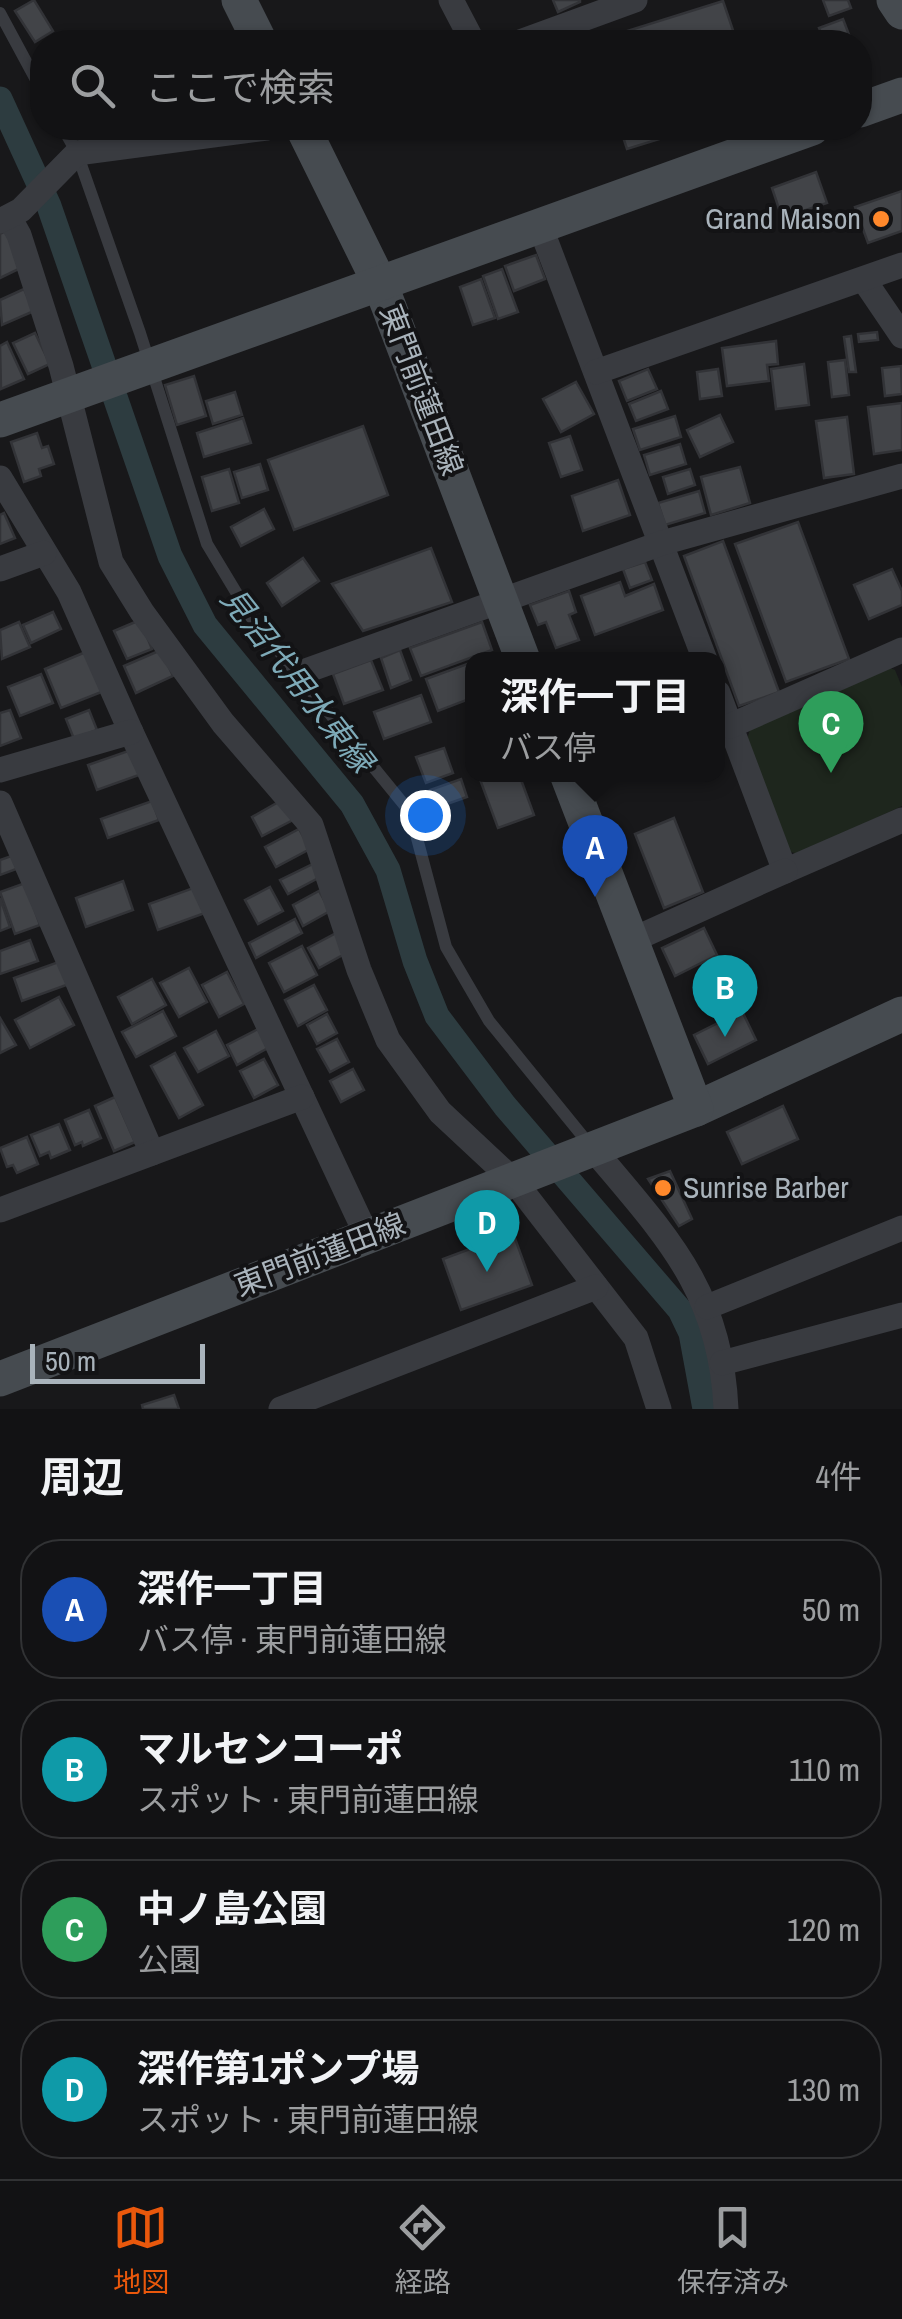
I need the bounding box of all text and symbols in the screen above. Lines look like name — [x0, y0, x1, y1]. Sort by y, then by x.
search box — [30, 30, 872, 140]
icon: search — [65, 58, 120, 113]
text: ここで検索 — [145, 62, 335, 113]
place label: Grand Maison — [705, 198, 861, 238]
marker: Grand Maison — [870, 208, 892, 230]
street label: 東門前蓮田線 — [371, 298, 473, 481]
water label: 見沼代用水東縁 — [211, 578, 385, 784]
popup — [465, 652, 725, 782]
text: 深作一丁目 — [500, 671, 690, 722]
pin: C — [798, 690, 864, 773]
text: バス停 — [500, 726, 596, 769]
your location — [400, 790, 451, 841]
pin: A — [562, 814, 628, 897]
pin: B — [692, 954, 758, 1037]
place label: Sunrise Barber — [683, 1167, 849, 1207]
marker: Sunrise Barber — [652, 1177, 674, 1199]
pin: D — [454, 1190, 520, 1272]
street label: 東門前蓮田線 — [228, 1203, 411, 1305]
scale bar — [30, 1339, 205, 1384]
text: 50 m — [45, 1342, 96, 1380]
text: 周辺 — [40, 1449, 124, 1505]
text: 4件 — [815, 1455, 862, 1498]
text: 深作一丁目 — [137, 1563, 327, 1614]
text: A — [65, 1588, 84, 1631]
text: 50 m — [802, 1588, 860, 1631]
text: バス停 · 東門前蓮田線 — [137, 1618, 447, 1661]
text: マルセンコーポ — [137, 1723, 403, 1774]
text: B — [65, 1748, 84, 1791]
text: 110 m — [789, 1748, 860, 1791]
text: スポット · 東門前蓮田線 — [137, 1778, 479, 1821]
text: 中ノ島公園 — [137, 1883, 327, 1934]
text: C — [65, 1908, 84, 1951]
text: 120 m — [787, 1908, 860, 1951]
text: 公園 — [137, 1938, 201, 1981]
text: 深作第1ポンプ場 — [137, 2043, 419, 2094]
text: D — [65, 2068, 84, 2111]
text: 130 m — [787, 2068, 860, 2111]
text: スポット · 東門前蓮田線 — [137, 2098, 479, 2141]
tab: 地図 — [113, 2200, 169, 2301]
tab: 経路 — [395, 2200, 451, 2301]
tab: 保存済み — [677, 2200, 789, 2301]

